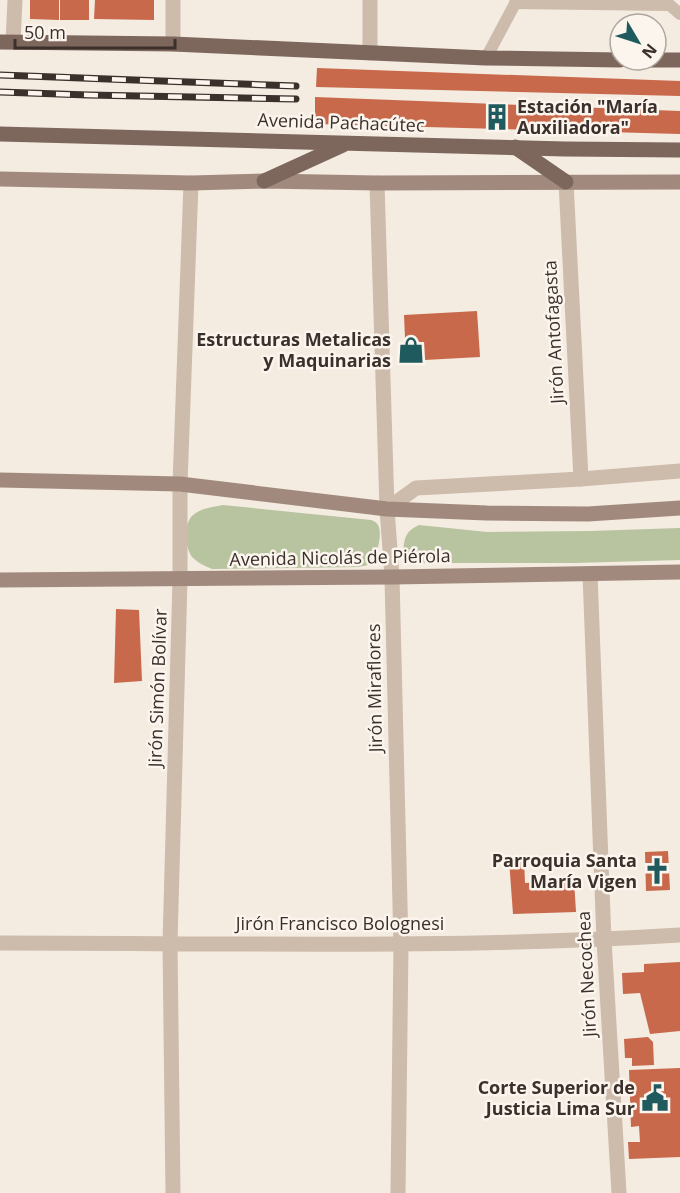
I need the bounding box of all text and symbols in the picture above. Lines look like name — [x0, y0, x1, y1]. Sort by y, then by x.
scale bar — [15, 12, 176, 50]
north arrow — [608, 12, 668, 72]
text: 50 m — [24, 20, 66, 44]
text: N — [637, 39, 662, 63]
place label: Estación "María Auxiliadora" — [517, 94, 658, 139]
building icon: Estación "María Auxiliadora" — [482, 102, 512, 132]
street label: Avenida Pachacútec — [257, 107, 425, 137]
street label: Jirón Antofagasta — [537, 260, 569, 406]
place label: Estructuras Metalicas y Maquinarias — [196, 327, 391, 372]
shop icon: Estructuras Metalicas y Maquinarias — [396, 335, 426, 365]
street label: Avenida Nicolás de Piérola — [229, 543, 451, 571]
street label: Jirón Simón Bolívar — [142, 608, 172, 770]
street label: Jirón Miraflores — [361, 623, 387, 755]
place label: Parroquia Santa María Vigen — [492, 848, 637, 893]
church icon: Parroquia Santa María Vigen — [642, 856, 672, 886]
street label: Jirón Necochea — [571, 910, 601, 1040]
street label: Jirón Francisco Bolognesi — [234, 911, 444, 935]
place label: Corte Superior de Justicia Lima Sur — [478, 1075, 635, 1120]
public building icon: Corte Superior de Justicia Lima Sur — [640, 1083, 670, 1113]

